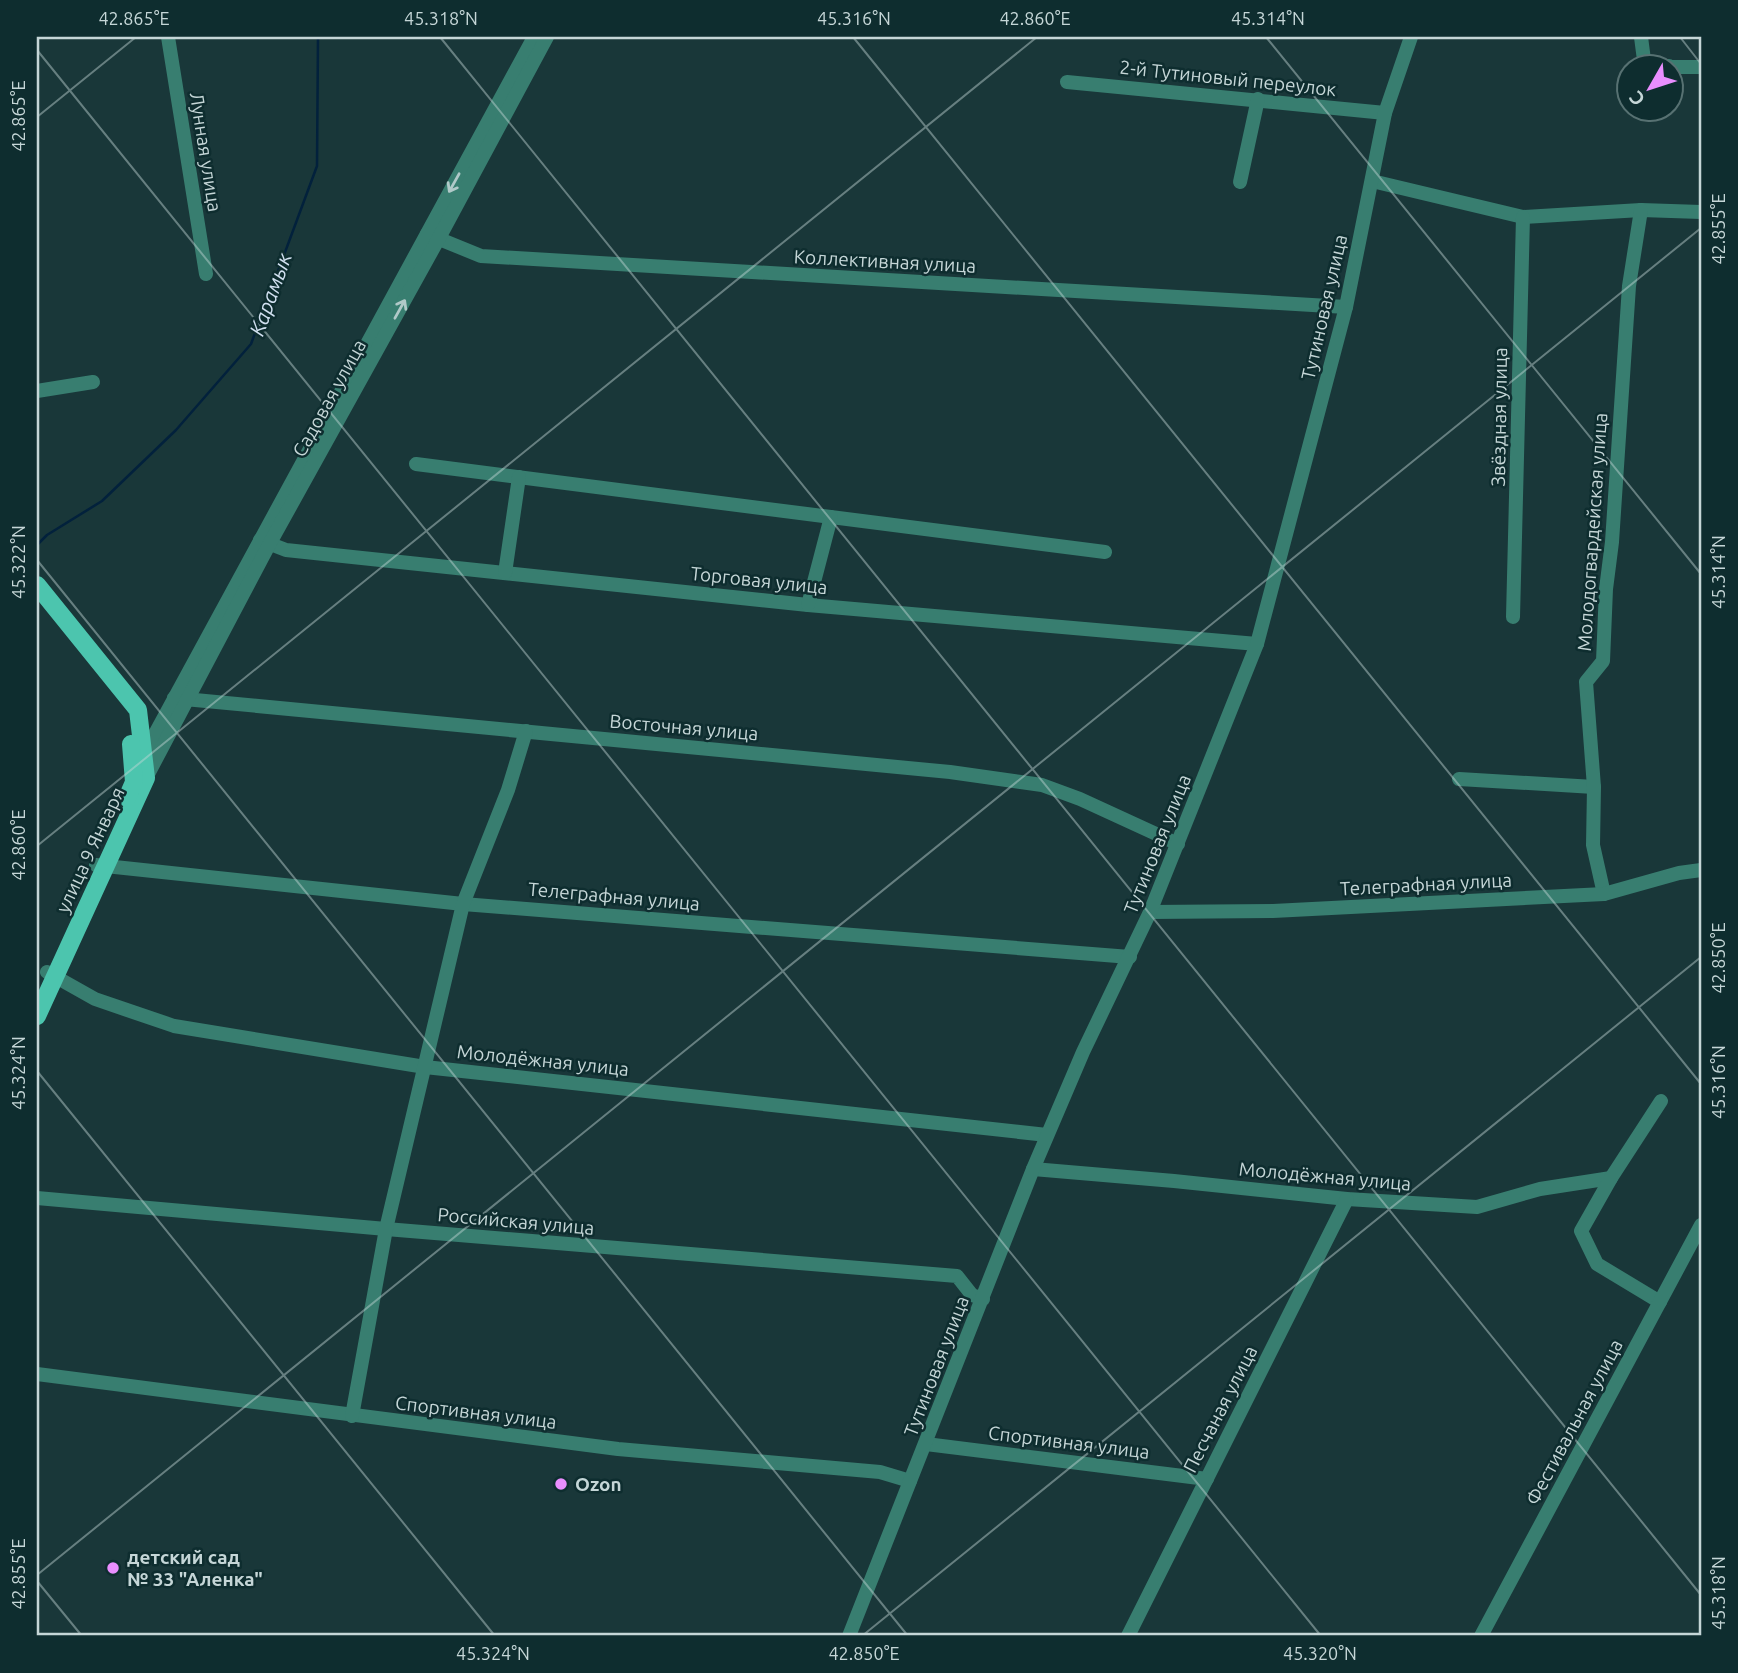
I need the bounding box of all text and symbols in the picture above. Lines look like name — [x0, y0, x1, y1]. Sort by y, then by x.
text: 42.865°E — [98, 8, 170, 28]
text: 45.318°N — [404, 8, 478, 28]
text: 45.316°N — [817, 8, 891, 28]
text: 42.860°E — [999, 8, 1071, 28]
text: 45.314°N — [1231, 8, 1305, 28]
north arrow — [1616, 52, 1686, 122]
street label: 2-й Тутиновый переулок — [1119, 56, 1338, 100]
text: 42.865°E — [8, 80, 28, 152]
text: С — [1624, 87, 1649, 110]
street label: Лунная улица — [186, 91, 226, 213]
one-way arrow — [447, 172, 460, 193]
text: 42.855°E — [1708, 193, 1728, 265]
street label: Тутиновая улица — [1297, 232, 1351, 382]
street label: Коллективная улица — [793, 245, 977, 277]
water label: Карамык — [244, 249, 296, 339]
one-way arrow — [393, 299, 407, 319]
street label: Садовая улица — [288, 336, 370, 460]
street label: Звёздная улица — [1487, 347, 1511, 487]
street label: Молодогвардейская улица — [1573, 412, 1611, 652]
text: 45.322°N — [8, 525, 28, 599]
text: 45.314°N — [1708, 535, 1728, 609]
street label: Торговая улица — [689, 562, 829, 598]
street label: Восточная улица — [609, 710, 759, 744]
street label: Тутиновая улица — [1119, 771, 1195, 917]
street label: улица 9 Января — [51, 784, 129, 916]
text: 42.860°E — [8, 809, 28, 881]
street label: Телеграфная улица — [1339, 869, 1513, 899]
street label: Телеграфная улица — [527, 878, 701, 914]
text: 42.850°E — [1708, 922, 1728, 994]
text: 45.324°N — [8, 1036, 28, 1110]
street label: Молодёжная улица — [456, 1040, 630, 1080]
text: 45.316°N — [1708, 1045, 1728, 1119]
street label: Молодёжная улица — [1238, 1158, 1412, 1194]
street label: Российская улица — [437, 1203, 595, 1239]
street label: Тутиновая улица — [899, 1293, 973, 1439]
street label: Фестивальная улица — [1521, 1335, 1627, 1509]
street label: Песчаная улица — [1179, 1342, 1261, 1476]
street label: Спортивная улица — [394, 1391, 558, 1433]
street label: Спортивная улица — [987, 1421, 1151, 1463]
place label: Ozon — [575, 1473, 622, 1495]
marker: Ozon — [553, 1476, 569, 1492]
text: 42.855°E — [8, 1538, 28, 1610]
place label: детский сад № 33 "Аленка" — [127, 1546, 263, 1590]
text: 45.318°N — [1708, 1556, 1728, 1630]
marker: детский сад № 33 "Аленка" — [105, 1560, 121, 1576]
text: 45.324°N — [456, 1643, 530, 1663]
text: 42.850°E — [828, 1643, 900, 1663]
text: 45.320°N — [1283, 1643, 1357, 1663]

